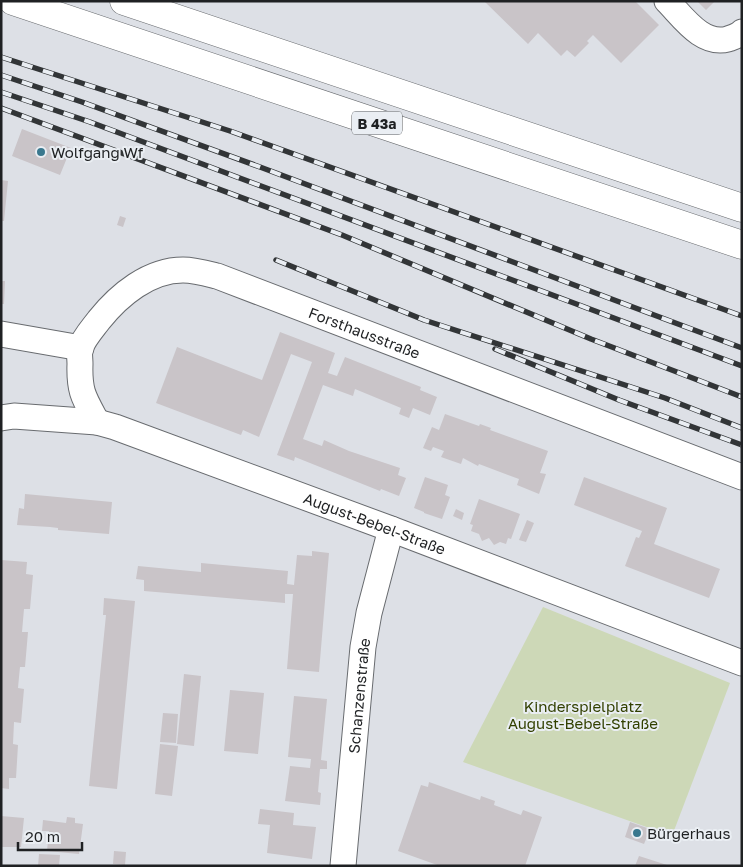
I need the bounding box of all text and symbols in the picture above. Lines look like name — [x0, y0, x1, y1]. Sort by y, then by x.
road number: B 43a — [352, 112, 402, 134]
place label: Wolfgang Wf — [51, 143, 144, 161]
marker: Wolfgang Wf — [35, 146, 47, 158]
street label: Forsthausstraße — [306, 303, 423, 362]
street label: August-Bebel-Straße — [301, 489, 448, 558]
street label: Schanzenstraße — [344, 636, 373, 754]
park label: Kinderspielplatz August-Bebel-Straße — [508, 697, 658, 732]
scale bar — [18, 820, 81, 852]
place label: Bürgerhaus — [647, 824, 730, 842]
text: 20 m — [25, 827, 60, 845]
marker: Bürgerhaus — [631, 827, 643, 839]

